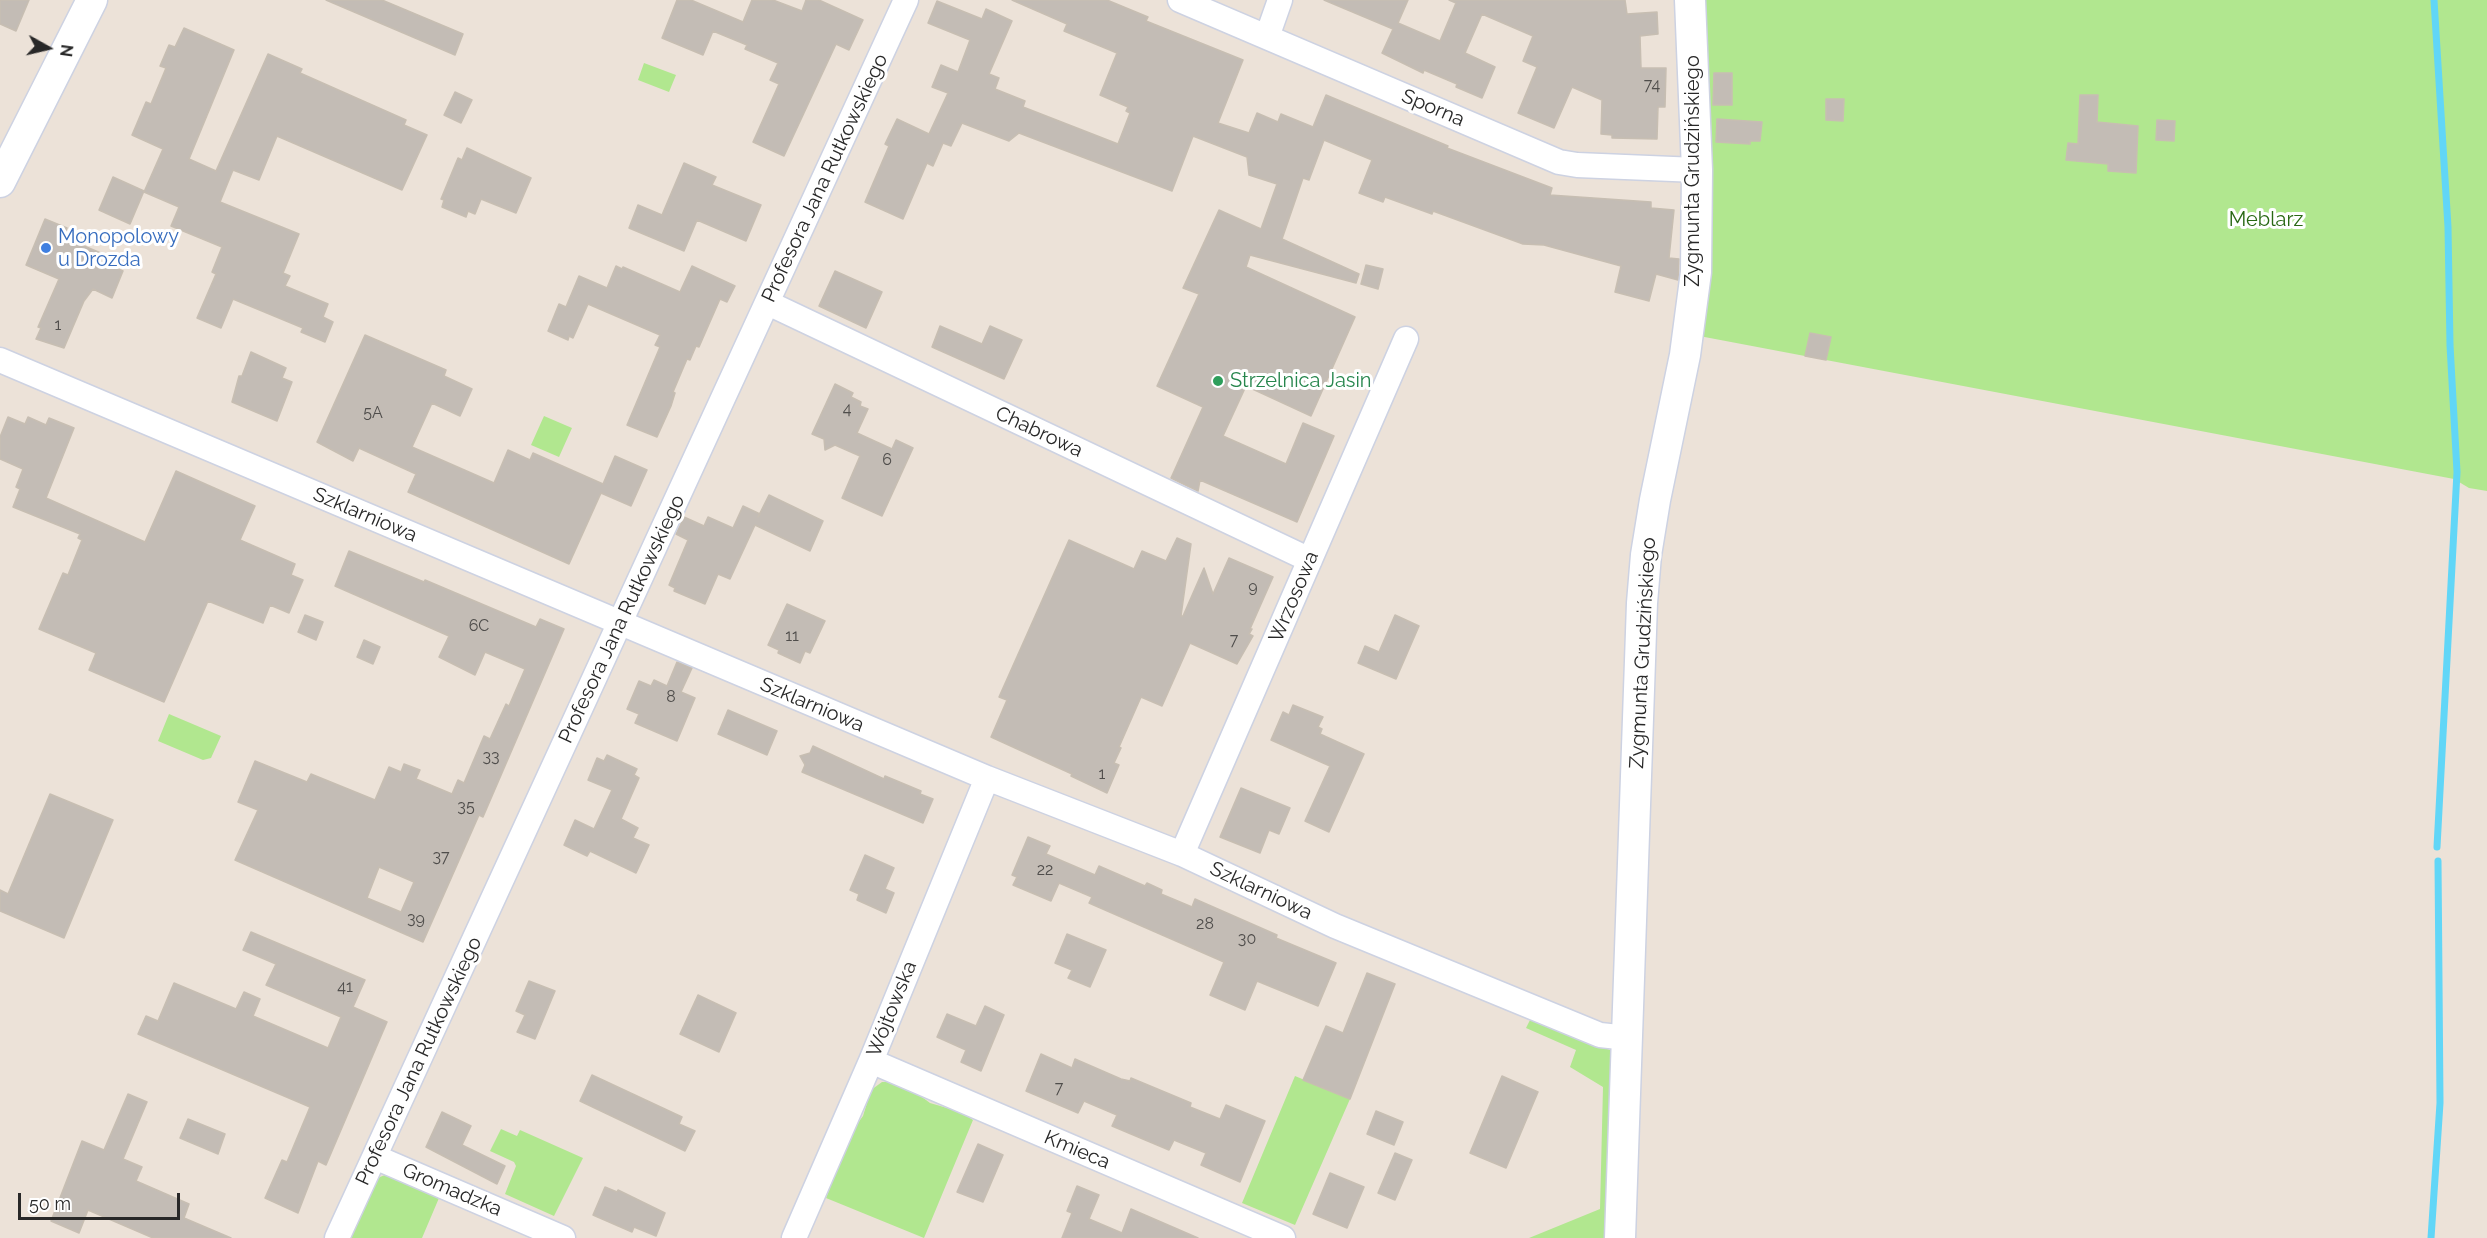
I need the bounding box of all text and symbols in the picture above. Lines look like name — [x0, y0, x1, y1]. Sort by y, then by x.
north arrow — [18, 18, 78, 78]
text: N — [56, 43, 77, 58]
street label: Profesora Jana Rutkowskiego — [757, 50, 893, 306]
street label: Zygmunta Grudzińskiego — [1681, 55, 1705, 287]
house number: 74 — [1644, 75, 1660, 95]
street label: Sporna — [1398, 84, 1468, 132]
park label: Meblarz — [2229, 208, 2303, 232]
place label: Monopolowy u Drozda — [58, 225, 179, 272]
marker: Monopolowy u Drozda — [39, 241, 53, 255]
house number: 1 — [55, 315, 61, 335]
place label: Strzelnica Jasin — [1230, 369, 1372, 393]
marker: Strzelnica Jasin — [1211, 374, 1225, 388]
house number: 4 — [843, 399, 851, 419]
street label: Chabrowa — [991, 401, 1087, 463]
house number: 5A — [363, 403, 383, 423]
house number: 6 — [882, 450, 892, 470]
street label: Szklarniowa — [310, 482, 420, 548]
street label: Profesora Jana Rutkowskiego — [554, 491, 690, 747]
street label: Zygmunta Grudzińskiego — [1625, 537, 1661, 769]
street label: Wrzosowa — [1264, 548, 1324, 646]
house number: 9 — [1248, 577, 1258, 597]
house number: 6C — [469, 616, 489, 636]
house number: 11 — [785, 626, 799, 646]
house number: 7 — [1230, 630, 1238, 650]
street label: Szklarniowa — [757, 672, 867, 738]
house number: 8 — [666, 687, 676, 707]
house number: 33 — [482, 747, 500, 767]
house number: 1 — [1099, 764, 1105, 784]
house number: 35 — [457, 797, 475, 817]
house number: 37 — [432, 847, 450, 867]
street label: Szklarniowa — [1206, 857, 1316, 925]
house number: 22 — [1037, 860, 1053, 880]
house number: 39 — [407, 909, 425, 929]
house number: 28 — [1196, 914, 1214, 934]
house number: 30 — [1238, 929, 1256, 949]
street label: Profesora Jana Rutkowskiego — [351, 933, 487, 1189]
street label: Wójtowska — [862, 958, 922, 1060]
house number: 41 — [337, 977, 353, 997]
house number: 7 — [1055, 1078, 1063, 1098]
street label: Kmieca — [1040, 1125, 1114, 1175]
street label: Gromadzka — [399, 1158, 505, 1222]
scale bar — [21, 1181, 183, 1219]
text: 50 m — [29, 1193, 71, 1214]

